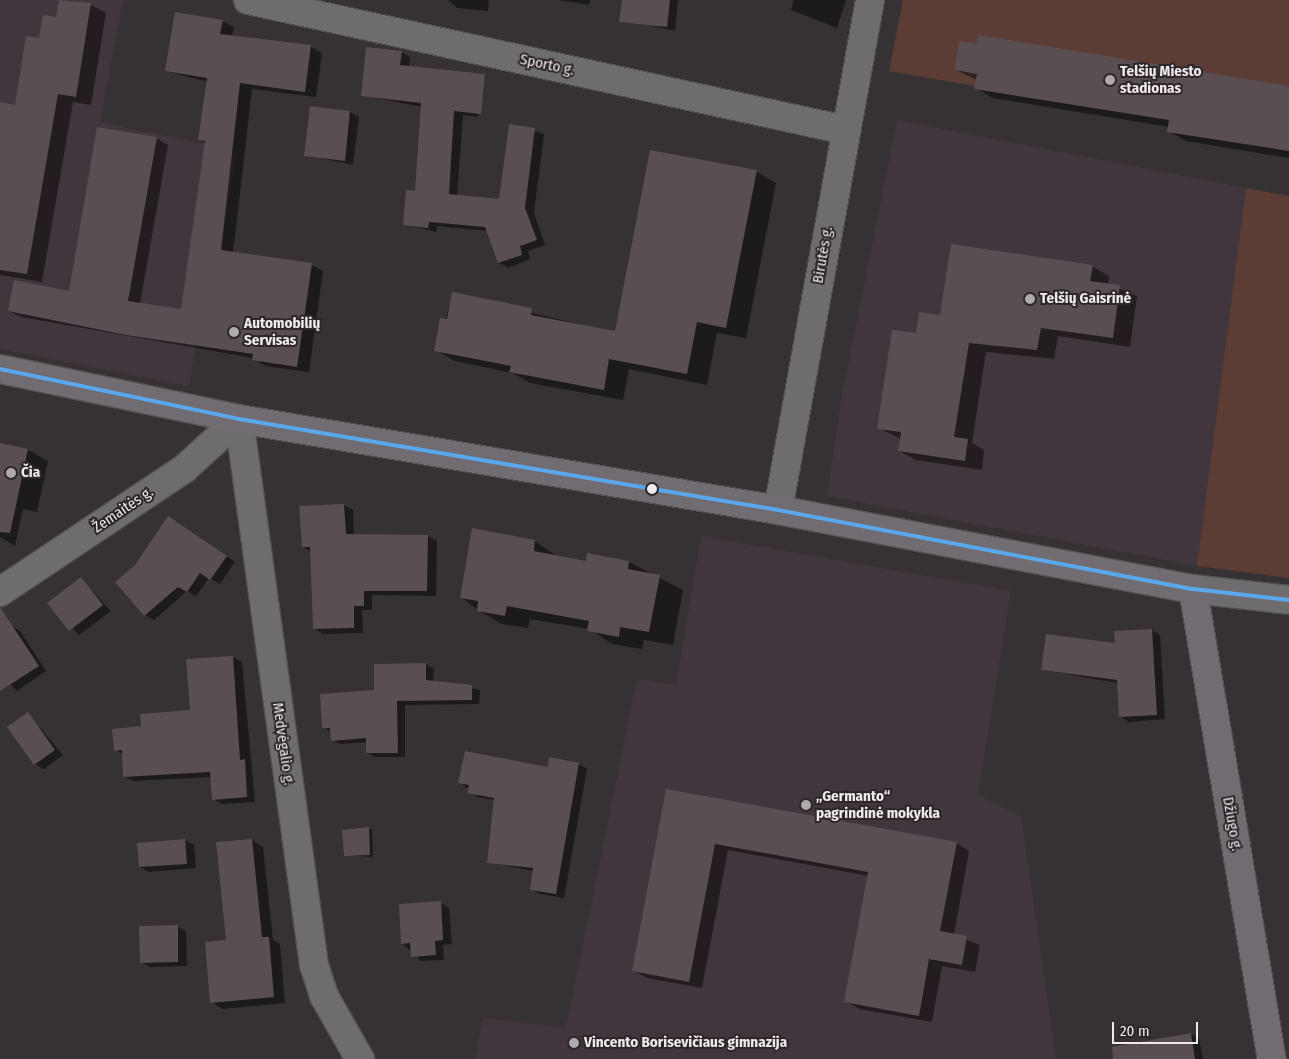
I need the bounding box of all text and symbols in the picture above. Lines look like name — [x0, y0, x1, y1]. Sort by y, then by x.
street label: Sporto g. — [518, 50, 576, 80]
place label: Telšių Miesto stadionas — [1120, 62, 1201, 97]
marker: Telšių Miesto stadionas — [1104, 74, 1116, 86]
street label: Birutės g. — [809, 225, 837, 285]
place label: Telšių Gaisrinė — [1040, 290, 1131, 308]
marker: Telšių Gaisrinė — [1024, 293, 1036, 305]
place label: Automobilių Servisas — [244, 314, 320, 349]
marker: Automobilių Servisas — [228, 326, 240, 338]
place label: Čia — [21, 464, 40, 482]
marker: Čia — [5, 467, 17, 479]
street label: Žemaitės g. — [89, 483, 157, 537]
unlabelled marker — [647, 484, 657, 494]
street label: Medvėgalio g. — [268, 701, 298, 787]
place label: „Germanto“ pagrindinė mokykla — [816, 787, 940, 822]
street label: Džiugo g. — [1218, 796, 1246, 852]
marker: „Germanto“ pagrindinė mokykla — [800, 799, 812, 811]
scale bar — [1114, 1012, 1200, 1044]
text: 20 m — [1120, 1022, 1150, 1040]
place label: Vincento Borisevičiaus gimnazija — [584, 1034, 787, 1052]
marker: Vincento Borisevičiaus gimnazija — [568, 1037, 580, 1049]

